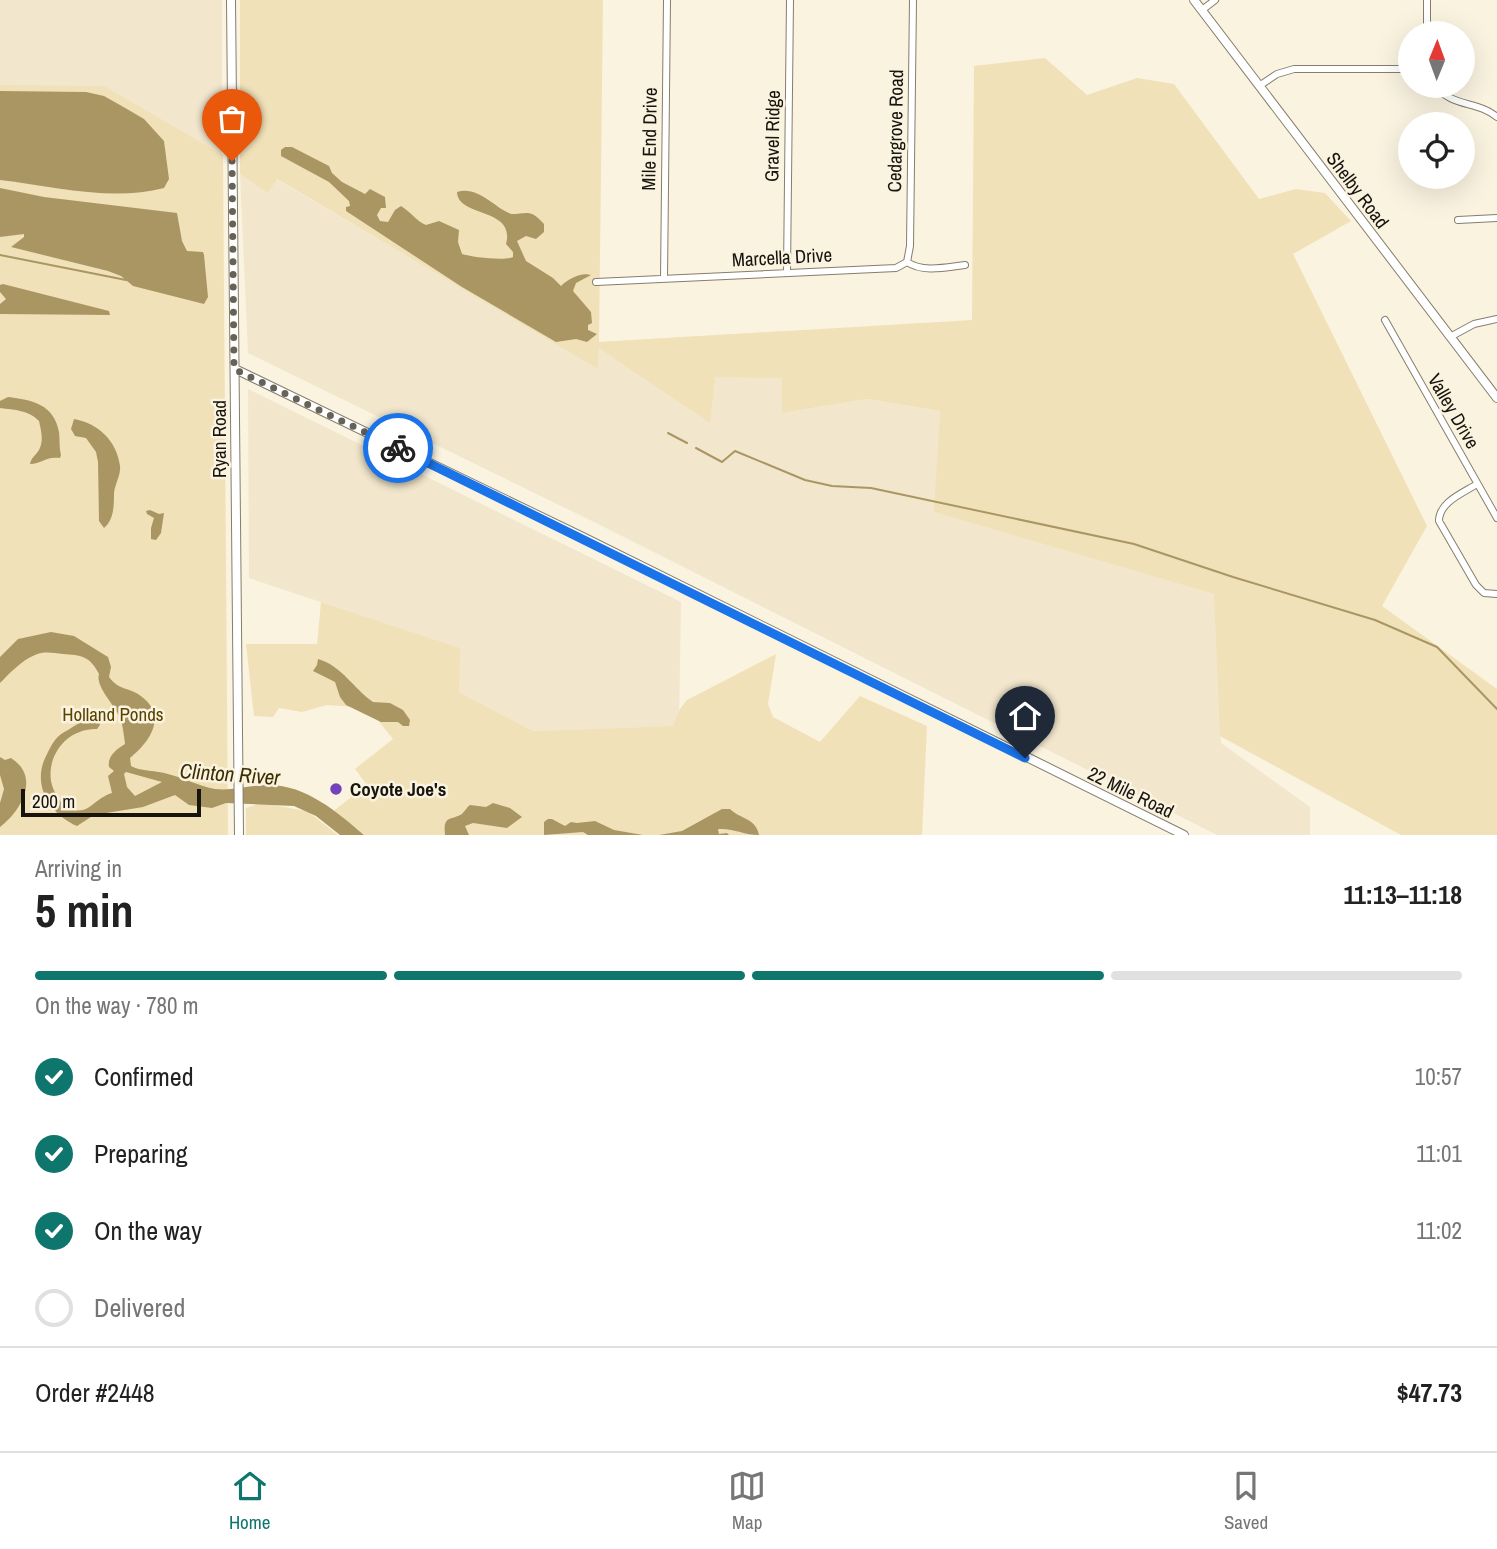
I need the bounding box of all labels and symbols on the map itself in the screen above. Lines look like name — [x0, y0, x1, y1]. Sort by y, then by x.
north arrow — [1398, 21, 1475, 98]
street label: Cedargrove Road — [881, 69, 909, 193]
street label: Mile End Drive — [635, 87, 663, 191]
pin — [202, 89, 262, 161]
street label: Gravel Ridge — [758, 90, 786, 182]
street label: Shelby Road — [1321, 147, 1395, 233]
street label: Marcella Drive — [731, 241, 833, 273]
street label: Valley Drive — [1422, 369, 1486, 453]
street label: Ryan Road — [206, 400, 232, 478]
courier — [363, 413, 433, 483]
pin — [995, 686, 1055, 758]
park label: Holland Ponds — [62, 701, 164, 727]
water label: Clinton River — [179, 756, 282, 792]
street label: 22 Mile Road — [1084, 760, 1178, 824]
place label: Coyote Joe's — [350, 776, 446, 802]
marker: Coyote Joe's — [328, 781, 344, 797]
scale bar — [21, 786, 201, 818]

